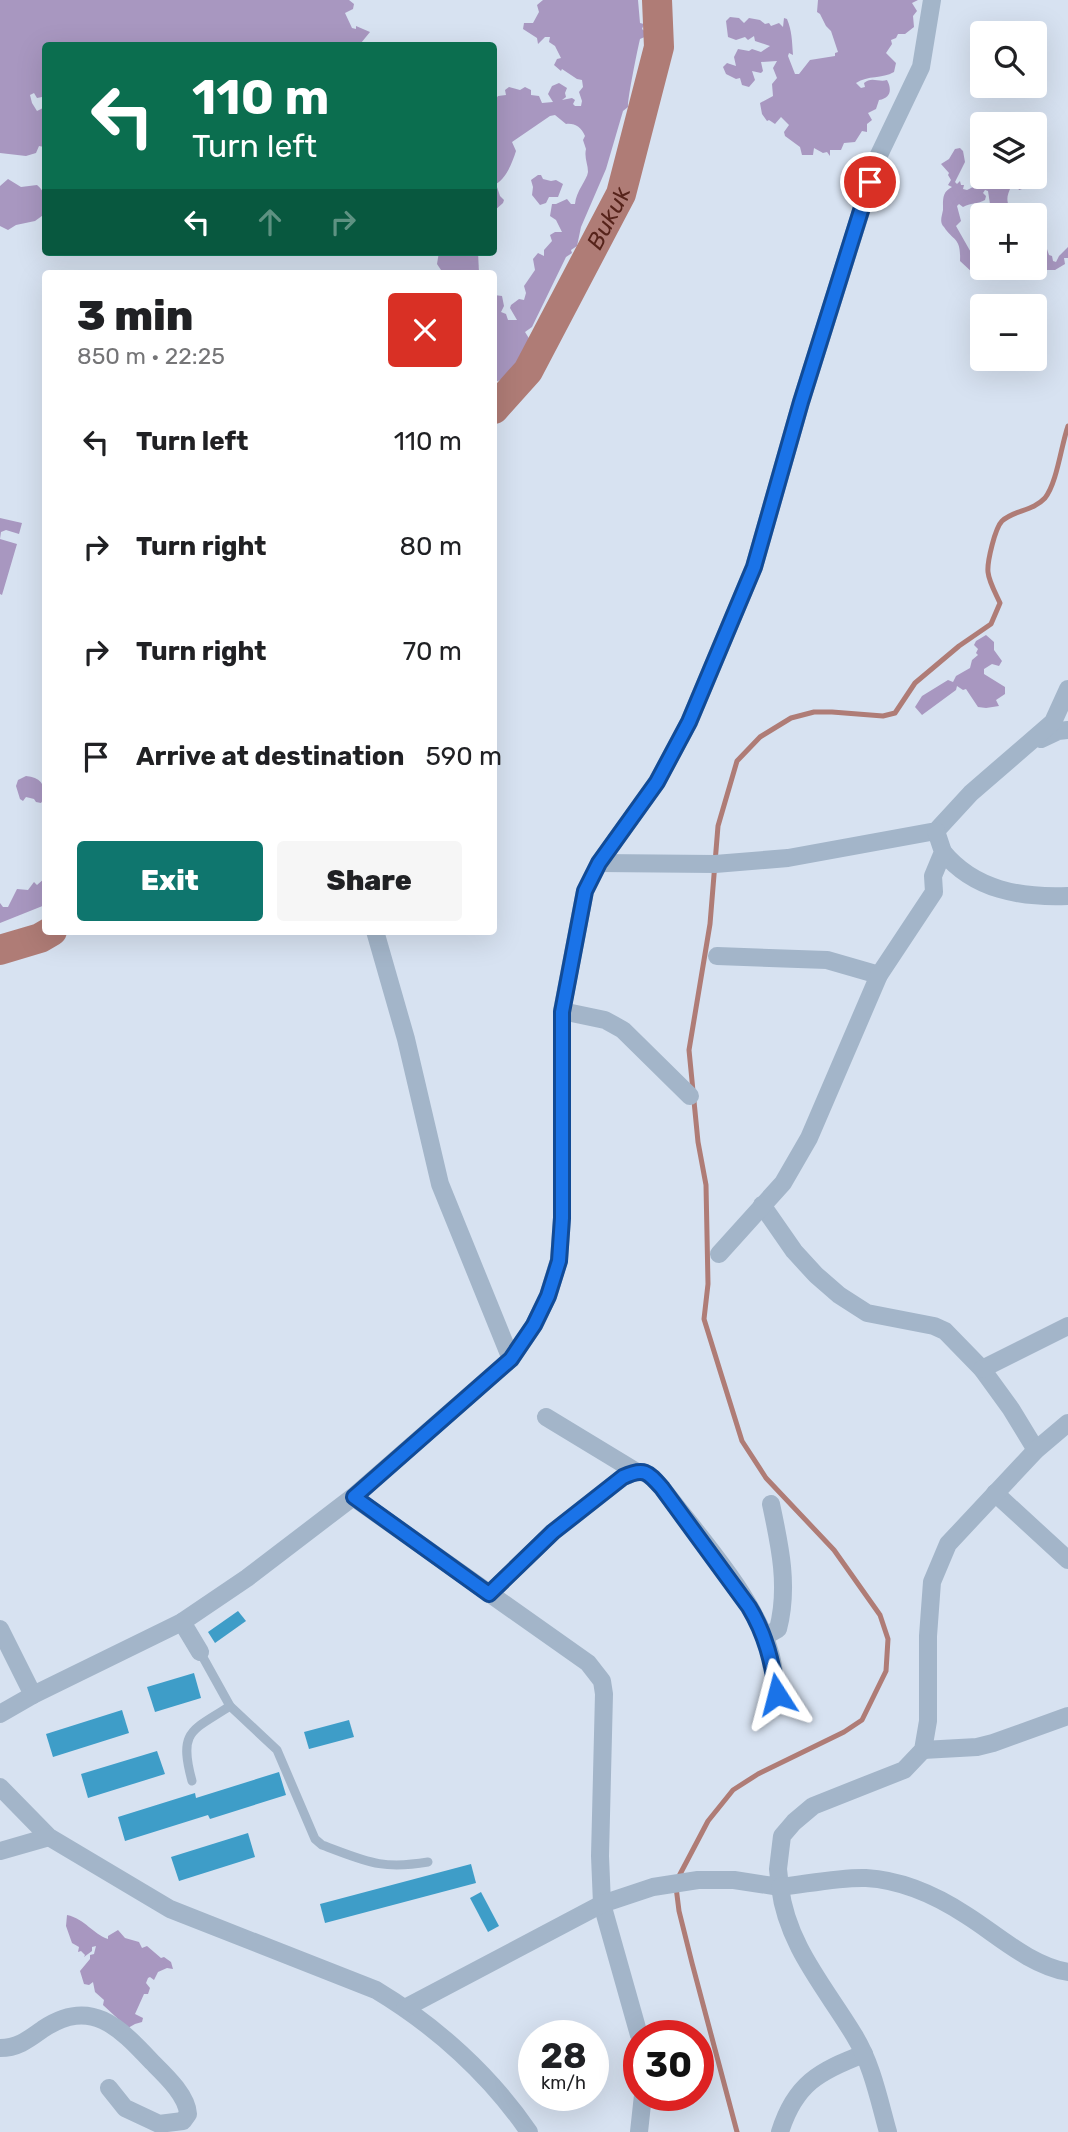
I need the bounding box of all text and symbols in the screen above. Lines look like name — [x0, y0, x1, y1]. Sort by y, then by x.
map controls — [970, 21, 1047, 371]
button: search — [970, 21, 1047, 98]
text: 110 m — [192, 68, 329, 126]
icon: left — [77, 70, 168, 161]
button: layers — [970, 112, 1047, 189]
text: Turn left — [192, 127, 317, 165]
pin — [840, 152, 900, 212]
icon: arrive — [851, 163, 889, 201]
water label: Bukuk — [581, 183, 636, 254]
icon: left — [178, 203, 216, 241]
icon: ahead — [251, 203, 289, 241]
icon: right — [324, 203, 362, 241]
button: + — [970, 203, 1047, 280]
text: 3 min — [77, 291, 193, 341]
button: close — [388, 293, 462, 367]
button: − — [970, 294, 1047, 371]
text: 850 m · 22:25 — [77, 342, 225, 370]
icon: left — [77, 423, 115, 461]
text: Turn left — [136, 426, 248, 457]
text: 110 m — [394, 426, 462, 457]
icon: right — [77, 528, 115, 566]
text: Turn right — [136, 531, 266, 562]
text: 80 m — [399, 531, 462, 562]
icon: right — [77, 633, 115, 671]
text: Turn right — [136, 636, 266, 667]
text: 70 m — [403, 636, 462, 667]
icon: arrive — [77, 738, 115, 776]
text: Arrive at destination — [136, 741, 404, 772]
text: 590 m — [425, 741, 502, 772]
button: Exit — [77, 841, 263, 921]
button: Share — [277, 841, 462, 921]
position arrow — [740, 1657, 814, 1731]
speed limit sign: 30 — [623, 2020, 714, 2111]
text: 28 — [540, 2035, 587, 2077]
text: km/h — [541, 2072, 586, 2094]

